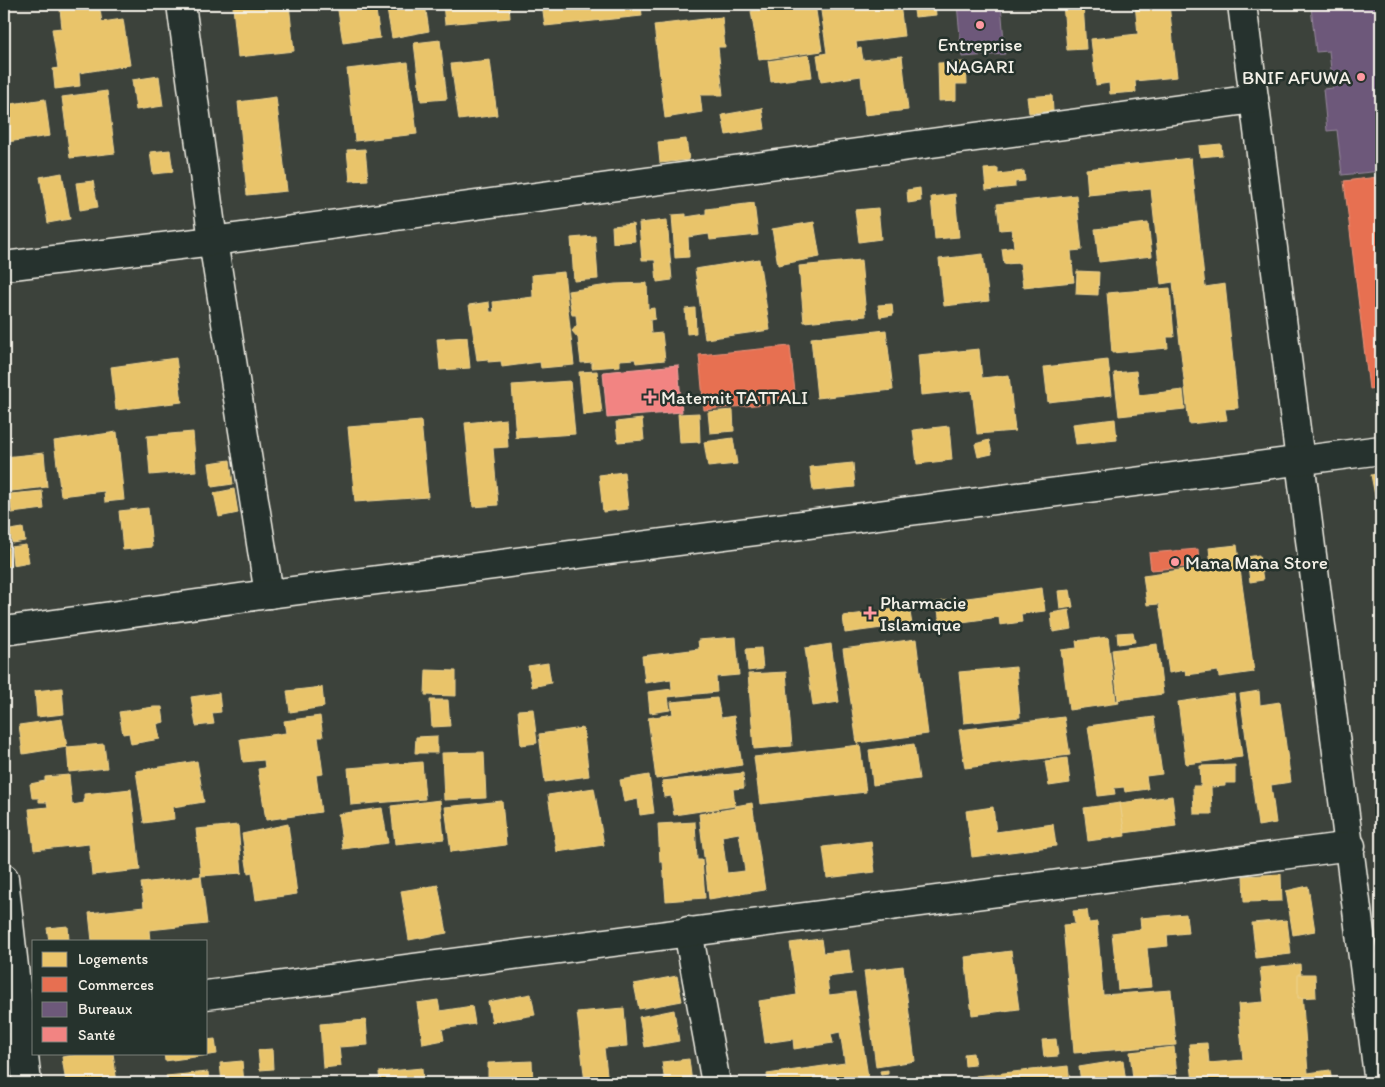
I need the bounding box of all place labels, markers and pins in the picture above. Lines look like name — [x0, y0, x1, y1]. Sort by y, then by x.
marker: Entreprise NAGARI — [974, 19, 986, 31]
place label: Entreprise NAGARI — [938, 33, 1022, 78]
place label: BNIF AFUWA — [1242, 66, 1351, 89]
marker: BNIF AFUWA — [1355, 71, 1367, 83]
place label: Maternit TATTALI — [661, 386, 808, 409]
marker: Maternit TATTALI — [643, 390, 657, 404]
place label: Mana Mana Store — [1185, 551, 1328, 574]
marker: Mana Mana Store — [1169, 556, 1181, 568]
place label: Pharmacie Islamique — [880, 591, 966, 636]
marker: Pharmacie Islamique — [864, 607, 876, 619]

